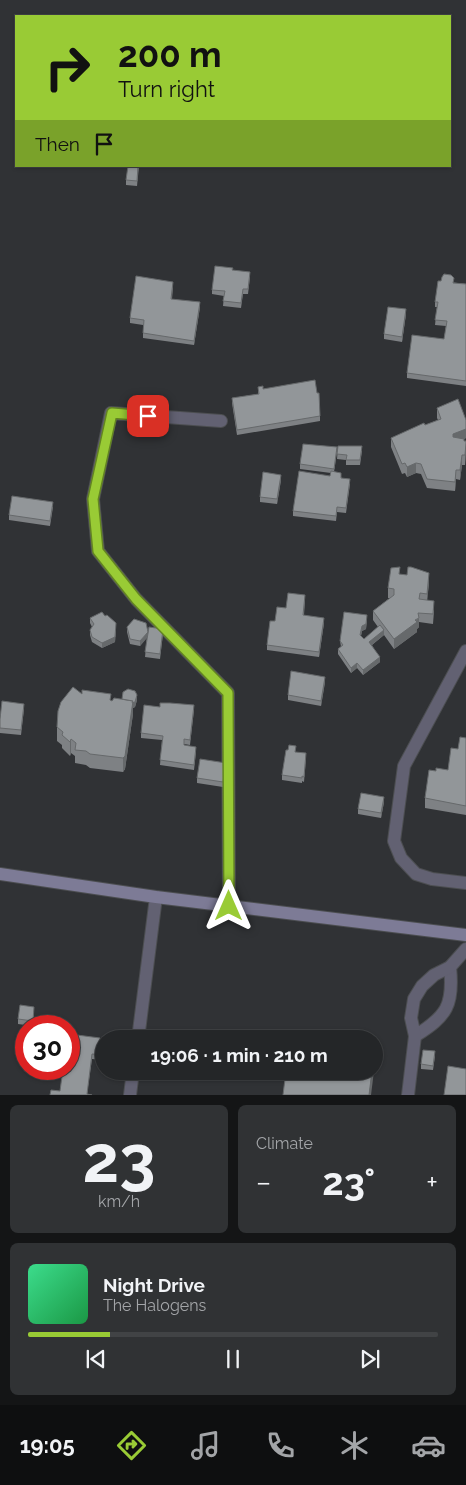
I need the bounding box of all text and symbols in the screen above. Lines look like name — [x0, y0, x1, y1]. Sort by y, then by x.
text: 200 m — [118, 34, 222, 75]
icon: right — [35, 35, 100, 100]
text: Turn right — [118, 76, 215, 102]
icon: arrive — [90, 130, 118, 158]
text: Then — [35, 133, 80, 155]
pin — [127, 395, 169, 437]
icon: arrive — [134, 402, 162, 430]
position arrow — [202, 879, 254, 931]
speed limit sign: 30 — [15, 1015, 80, 1080]
text: 19:06 · 1 min · 210 m — [150, 1044, 328, 1066]
text: 23 — [83, 1121, 155, 1197]
text: Climate — [256, 1134, 313, 1153]
text: 23° — [322, 1159, 375, 1204]
text: − — [256, 1166, 271, 1199]
text: + — [426, 1166, 438, 1199]
text: km/h — [98, 1192, 140, 1211]
text: Night Drive — [103, 1274, 205, 1296]
text: The Halogens — [103, 1296, 206, 1315]
icon: previous — [82, 1345, 110, 1373]
icon: pause — [219, 1345, 247, 1373]
icon: next — [356, 1345, 384, 1373]
icon: directions — [114, 1428, 149, 1463]
icon: music — [188, 1428, 223, 1463]
icon: phone — [263, 1428, 298, 1463]
icon: climate — [337, 1428, 372, 1463]
icon: car — [411, 1428, 446, 1463]
text: 19:05 — [20, 1432, 75, 1458]

